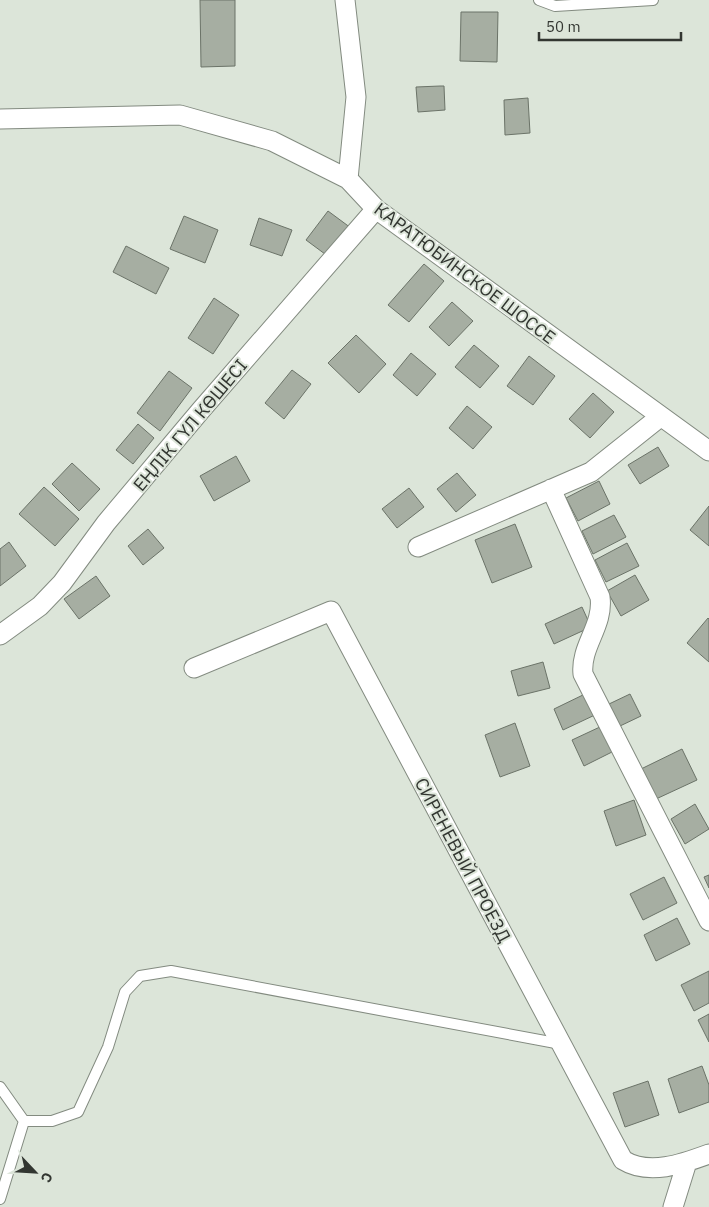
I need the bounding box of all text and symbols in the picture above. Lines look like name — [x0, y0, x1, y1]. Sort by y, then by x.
scale bar — [539, 10, 682, 42]
text: 50 m — [546, 17, 581, 36]
street label: КАРАТЮБИНСКОЕ ШОССЕ — [370, 197, 560, 349]
street label: ЕҢЛІК ГҮЛ КӨШЕСІ — [128, 354, 252, 496]
street label: СИРЕНЕВЫЙ ПРОЕЗД — [410, 774, 516, 946]
north arrow — [10, 1147, 60, 1197]
text: С — [37, 1170, 57, 1185]

